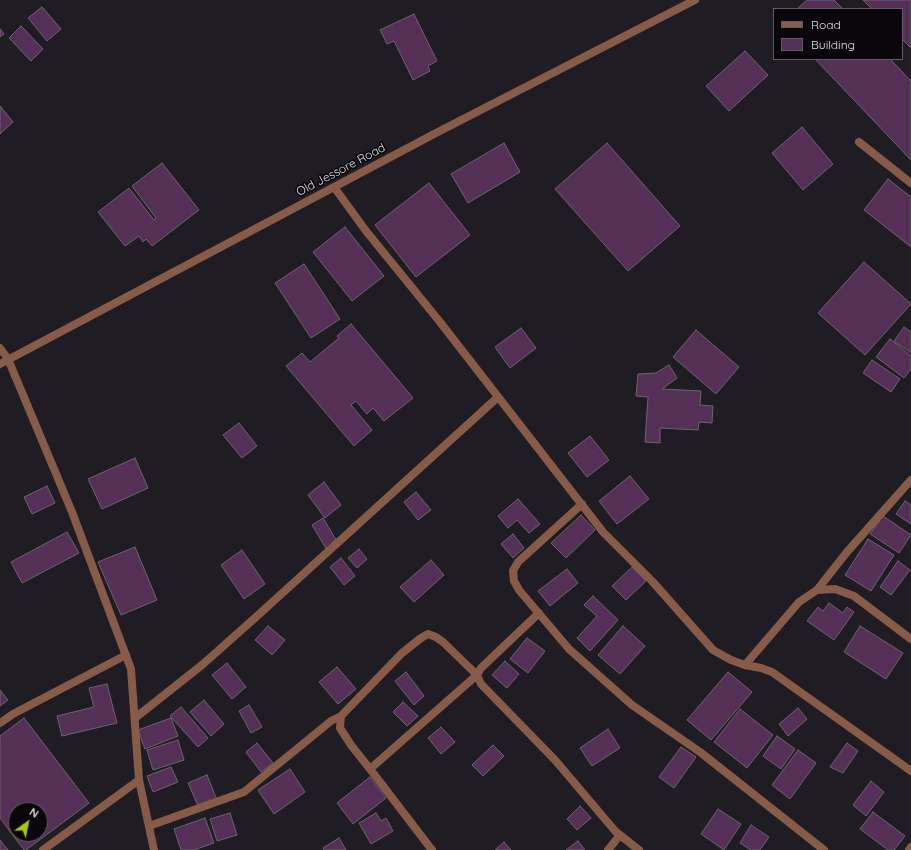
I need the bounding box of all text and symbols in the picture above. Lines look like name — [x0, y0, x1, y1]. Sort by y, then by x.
legend — [773, 8, 903, 60]
text: Road — [811, 17, 841, 32]
text: Building — [811, 37, 855, 52]
street label: Old Jessore Road — [294, 140, 388, 200]
north arrow — [8, 802, 48, 842]
text: N — [27, 805, 41, 821]

